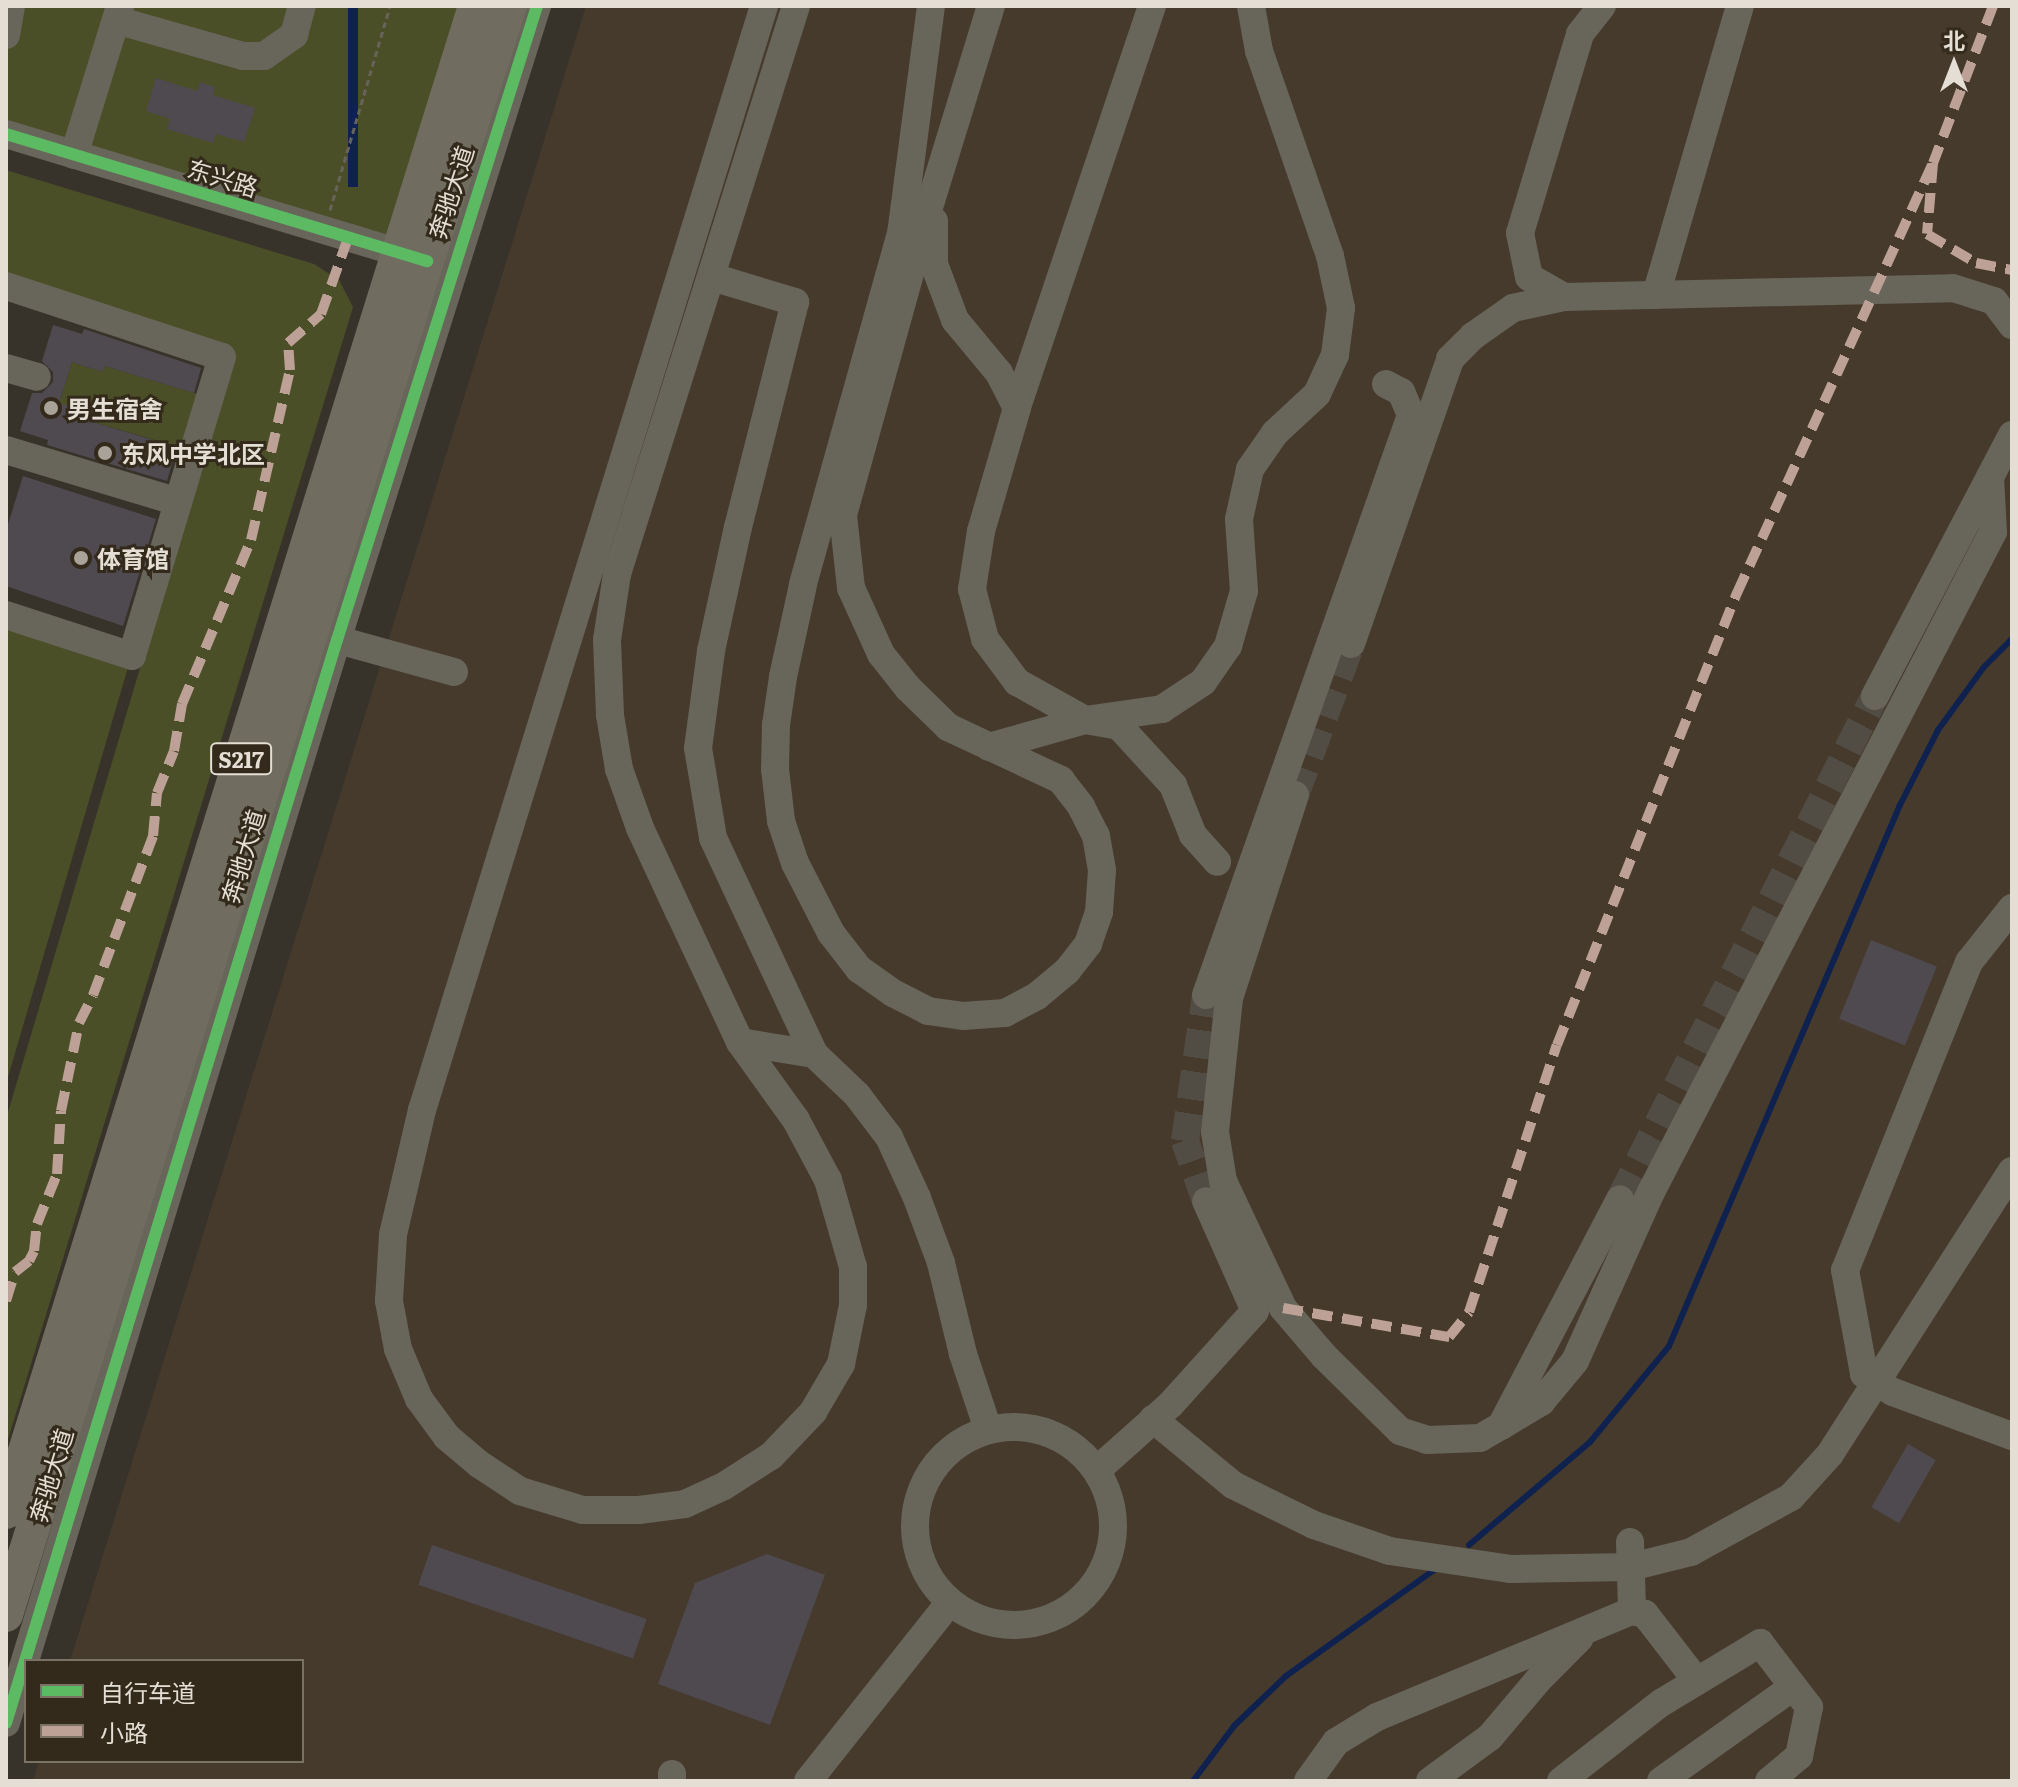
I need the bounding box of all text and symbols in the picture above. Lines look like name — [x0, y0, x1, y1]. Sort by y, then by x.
text: 北 — [1943, 23, 1965, 56]
north arrow — [1914, 24, 1994, 104]
street label: 奔驰大道 — [421, 142, 479, 242]
street label: 东兴路 — [184, 153, 262, 201]
place label: 男生宿舍 — [67, 394, 163, 422]
marker: 男生宿舍 — [42, 399, 60, 417]
place label: 东风中学北区 — [121, 439, 265, 467]
marker: 东风中学北区 — [96, 444, 114, 462]
place label: 体育馆 — [97, 544, 169, 572]
marker: 体育馆 — [72, 549, 90, 567]
road number: S217 — [209, 741, 273, 777]
street label: 奔驰大道 — [214, 806, 270, 906]
street label: 奔驰大道 — [22, 1425, 78, 1525]
legend — [24, 1659, 304, 1763]
text: 自行车道 — [100, 1674, 196, 1709]
text: 小路 — [100, 1714, 148, 1749]

